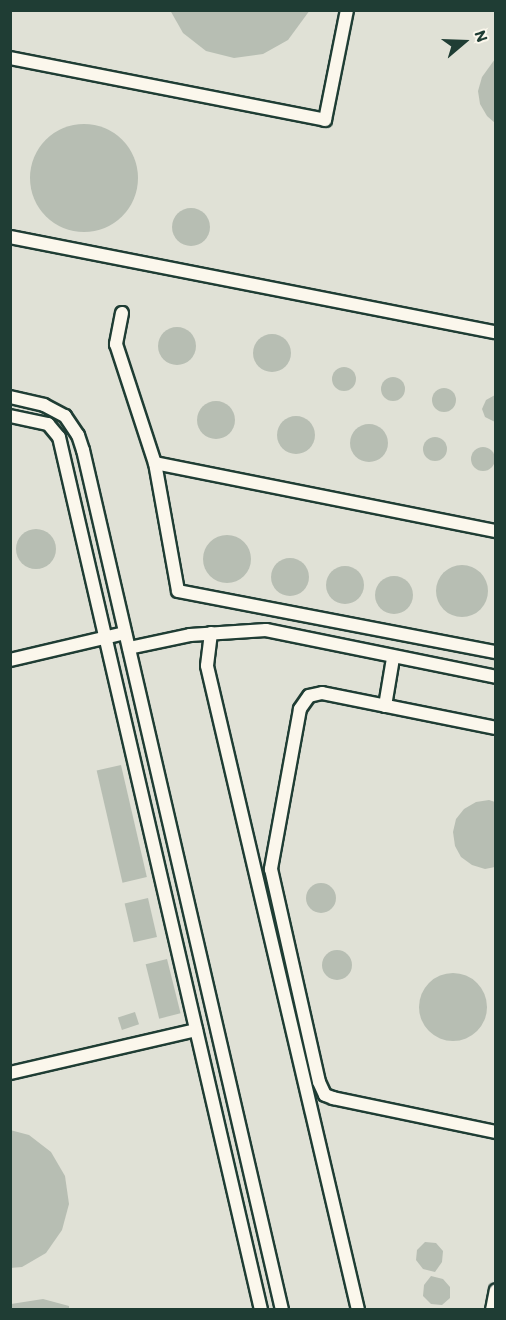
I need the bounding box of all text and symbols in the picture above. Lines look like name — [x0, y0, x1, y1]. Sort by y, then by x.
north arrow — [434, 12, 494, 72]
text: N — [471, 28, 492, 44]

